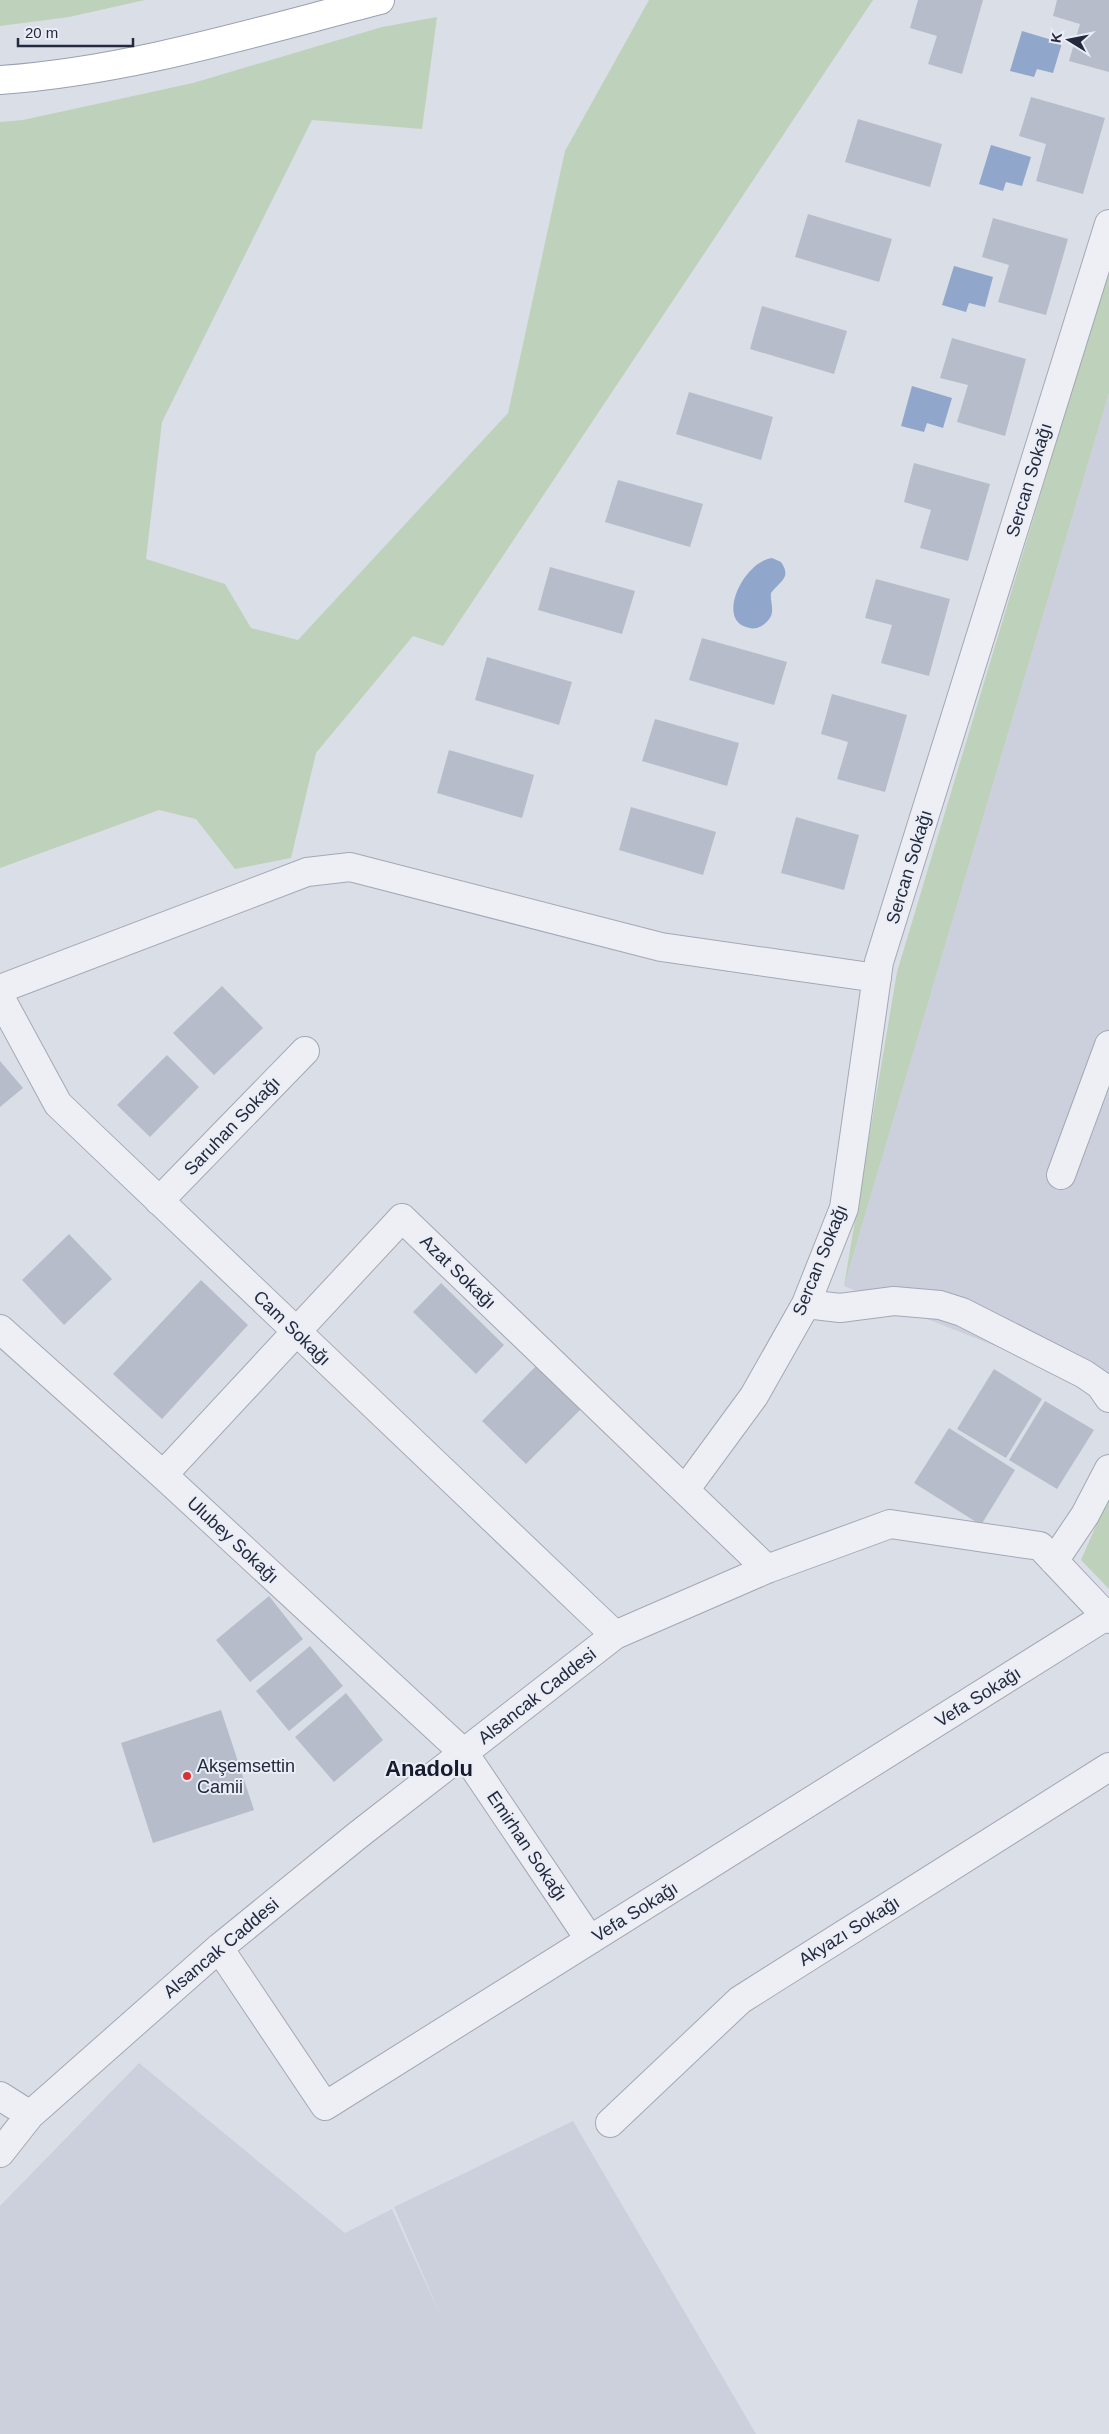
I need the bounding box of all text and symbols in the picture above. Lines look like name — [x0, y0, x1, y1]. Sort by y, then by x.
scale bar — [18, 15, 132, 47]
north arrow — [1044, 15, 1094, 65]
text: 20 m — [25, 24, 58, 41]
text: K — [1047, 31, 1065, 44]
street label: Sercan Sokağı — [1002, 421, 1056, 539]
street label: Sercan Sokağı — [882, 808, 936, 926]
street label: Saruhan Sokağı — [180, 1073, 284, 1179]
street label: Sercan Sokağı — [789, 1202, 851, 1318]
street label: Azat Sokağı — [416, 1231, 500, 1313]
street label: Cam Sokağı — [249, 1286, 335, 1370]
street label: Ulubey Sokağı — [183, 1493, 283, 1587]
street label: Alsancak Caddesi — [474, 1644, 600, 1748]
street label: Vefa Sokağı — [932, 1663, 1024, 1731]
place label: Akşemsettin Camii — [197, 1756, 295, 1797]
district label: Anadolu — [385, 1756, 473, 1781]
marker: Akşemsettin Camii — [181, 1770, 193, 1782]
street label: Emirhan Sokağı — [483, 1787, 571, 1905]
street label: Vefa Sokağı — [589, 1878, 681, 1946]
street label: Akyazı Sokağı — [795, 1892, 903, 1970]
street label: Alsancak Caddesi — [159, 1894, 283, 2002]

